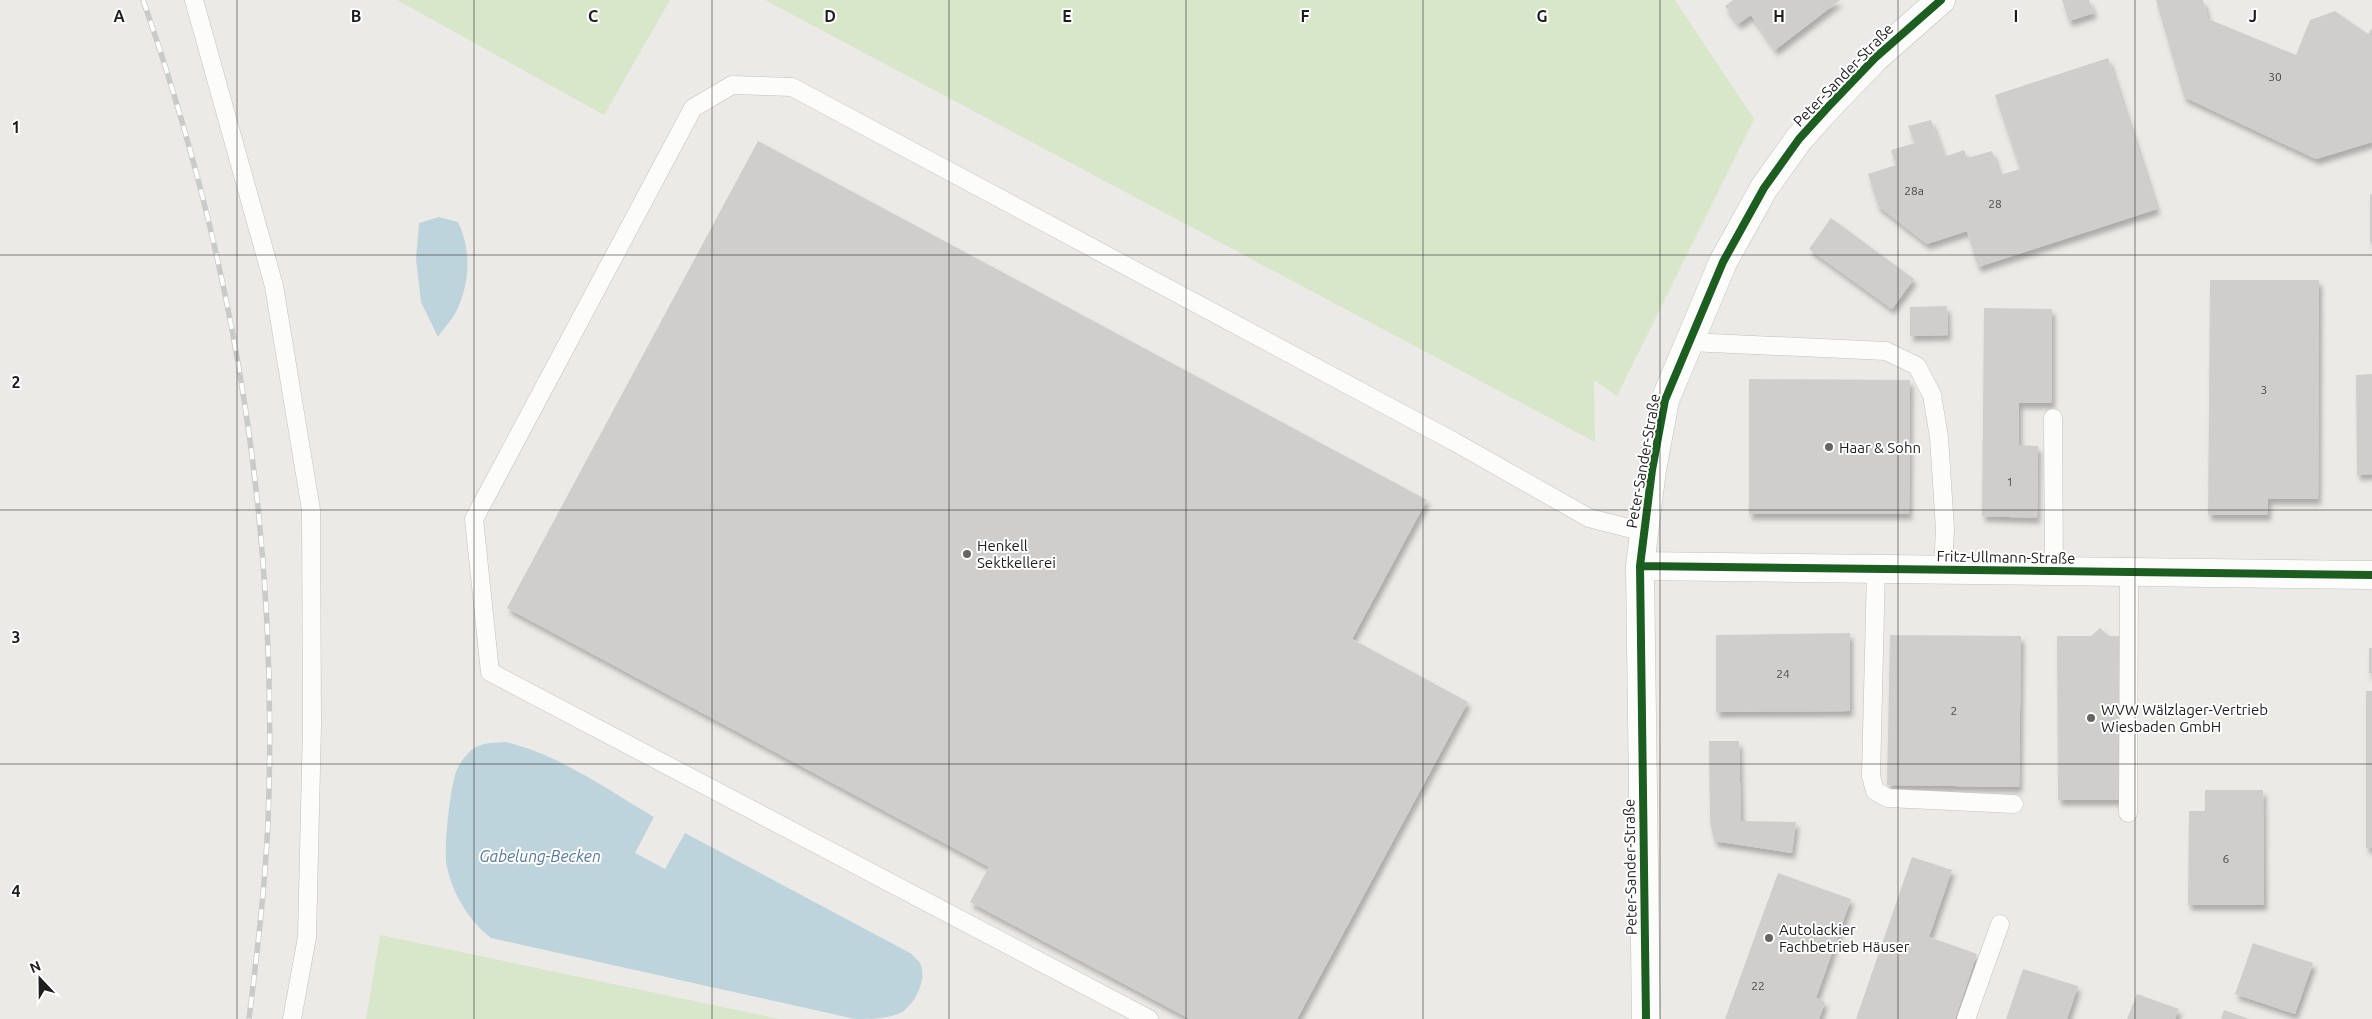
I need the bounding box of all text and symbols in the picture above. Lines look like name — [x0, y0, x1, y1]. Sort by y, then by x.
text: A — [113, 7, 125, 25]
text: B — [351, 7, 361, 25]
text: C — [588, 7, 598, 25]
text: D — [824, 7, 836, 25]
text: E — [1062, 7, 1072, 25]
text: F — [1301, 7, 1310, 25]
text: G — [1536, 7, 1548, 25]
text: H — [1773, 7, 1785, 25]
text: I — [2014, 7, 2018, 25]
text: J — [2249, 7, 2257, 25]
street label: Peter-Sander-Straße — [1790, 20, 1896, 130]
house number: 30 — [2268, 70, 2282, 83]
text: 1 — [11, 118, 21, 136]
house number: 28a — [1904, 184, 1924, 197]
house number: 28 — [1988, 197, 2002, 210]
text: 2 — [11, 373, 21, 391]
house number: 3 — [2261, 383, 2267, 396]
street label: Peter-Sander-Straße — [1623, 392, 1663, 530]
place label: Haar & Sohn — [1839, 439, 1921, 456]
marker: Haar & Sohn — [1823, 441, 1835, 453]
house number: 1 — [2007, 475, 2013, 488]
place label: Henkell Sektkellerei — [977, 537, 1056, 571]
street label: Fritz-Ullmann-Straße — [1936, 547, 2076, 567]
marker: Henkell Sektkellerei — [961, 548, 973, 560]
text: 3 — [11, 628, 21, 646]
house number: 24 — [1776, 667, 1790, 680]
place label: WVW Wälzlager-Vertrieb Wiesbaden GmbH — [2101, 701, 2268, 735]
house number: 2 — [1951, 704, 1957, 717]
marker: WVW Wälzlager-Vertrieb Wiesbaden GmbH — [2085, 712, 2097, 724]
street label: Peter-Sander-Straße — [1620, 799, 1640, 935]
water label: Gabelung-Becken — [479, 847, 601, 865]
house number: 6 — [2223, 852, 2230, 865]
text: 4 — [11, 882, 21, 900]
place label: Autolackier Fachbetrieb Häuser — [1779, 921, 1910, 955]
marker: Autolackier Fachbetrieb Häuser — [1763, 932, 1775, 944]
north arrow — [15, 954, 65, 1004]
text: N — [27, 958, 43, 976]
house number: 22 — [1751, 979, 1765, 992]

